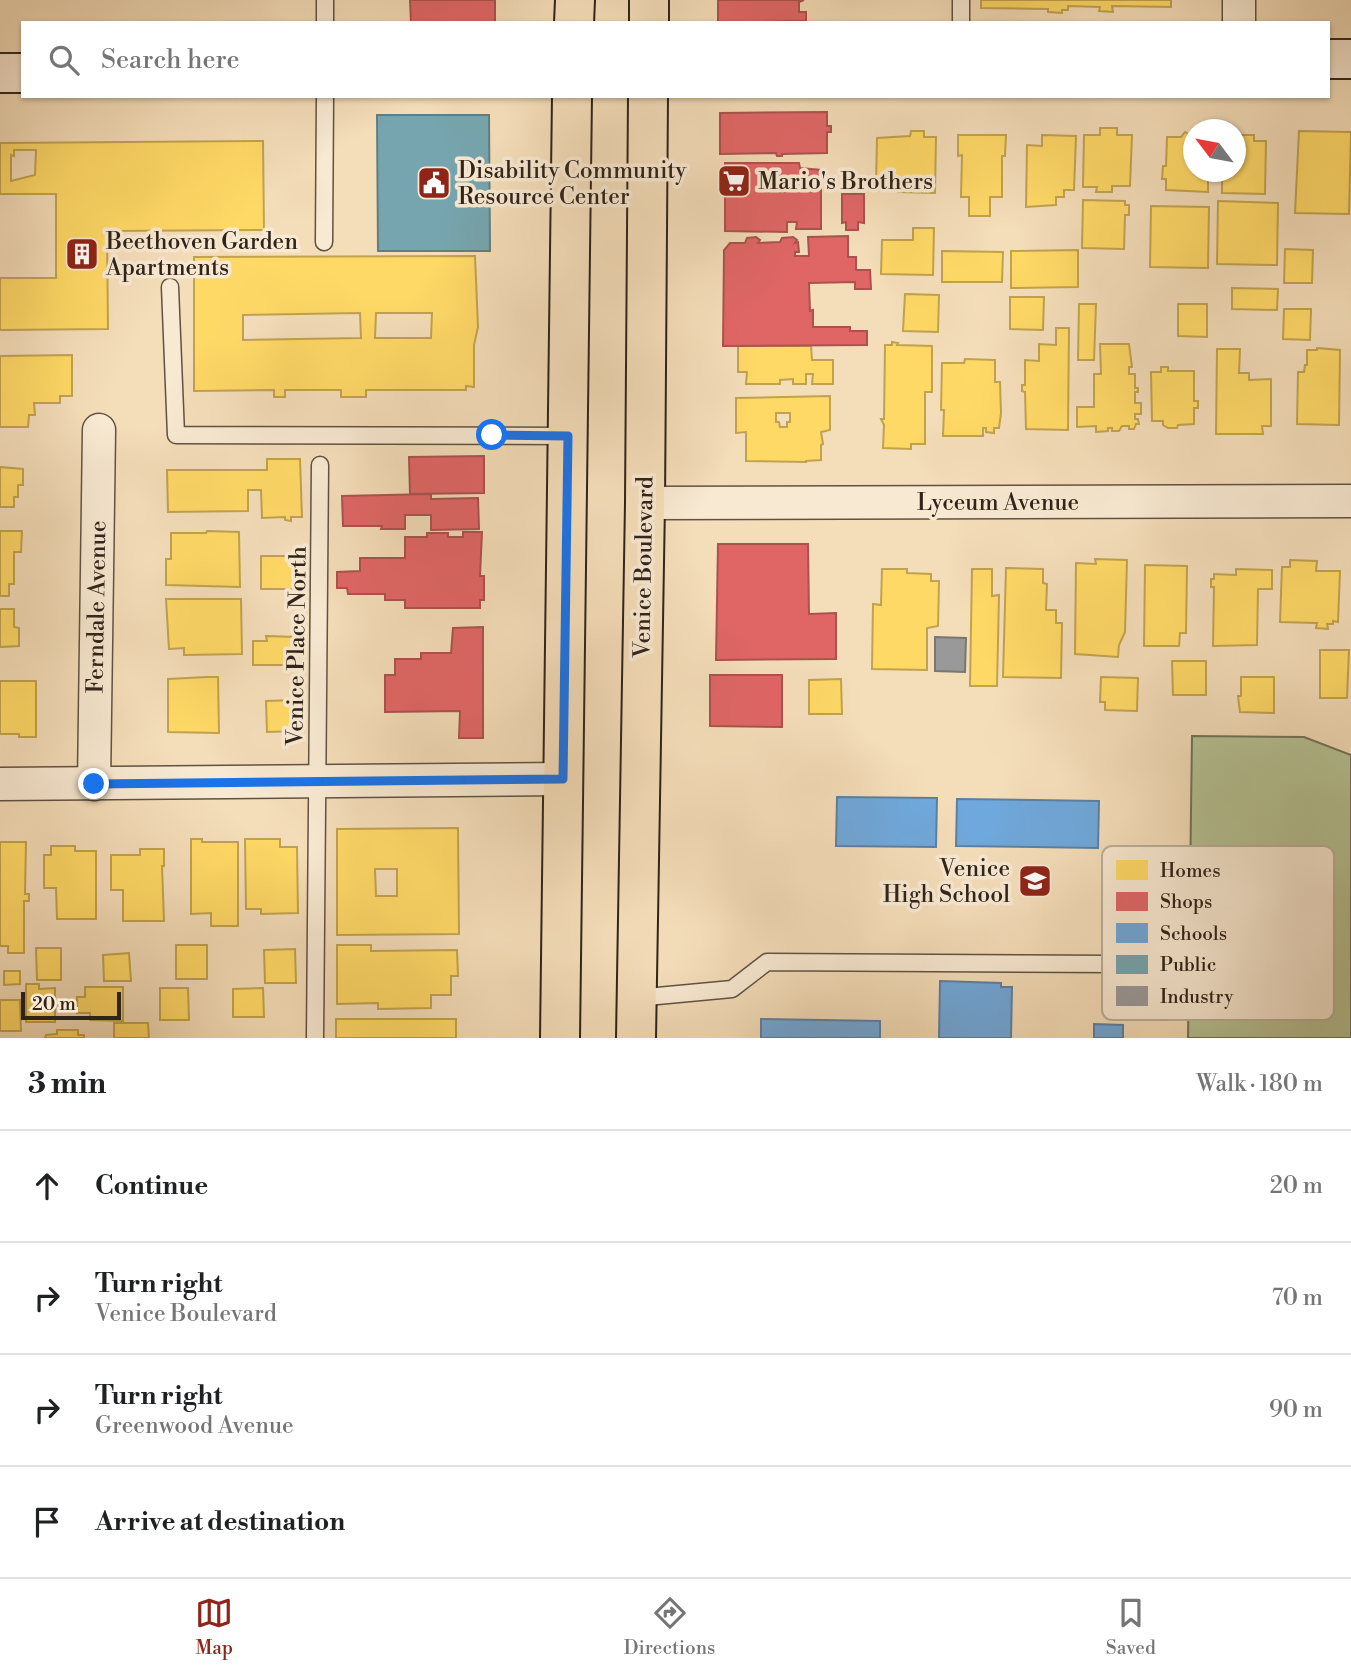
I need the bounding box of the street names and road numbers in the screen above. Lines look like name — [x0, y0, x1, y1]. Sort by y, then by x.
street label: Venice Boulevard — [628, 476, 660, 659]
street label: Lyceum Avenue — [917, 489, 1079, 517]
street label: Ferndale Avenue — [81, 520, 113, 694]
street label: Venice Place North — [281, 546, 313, 747]

